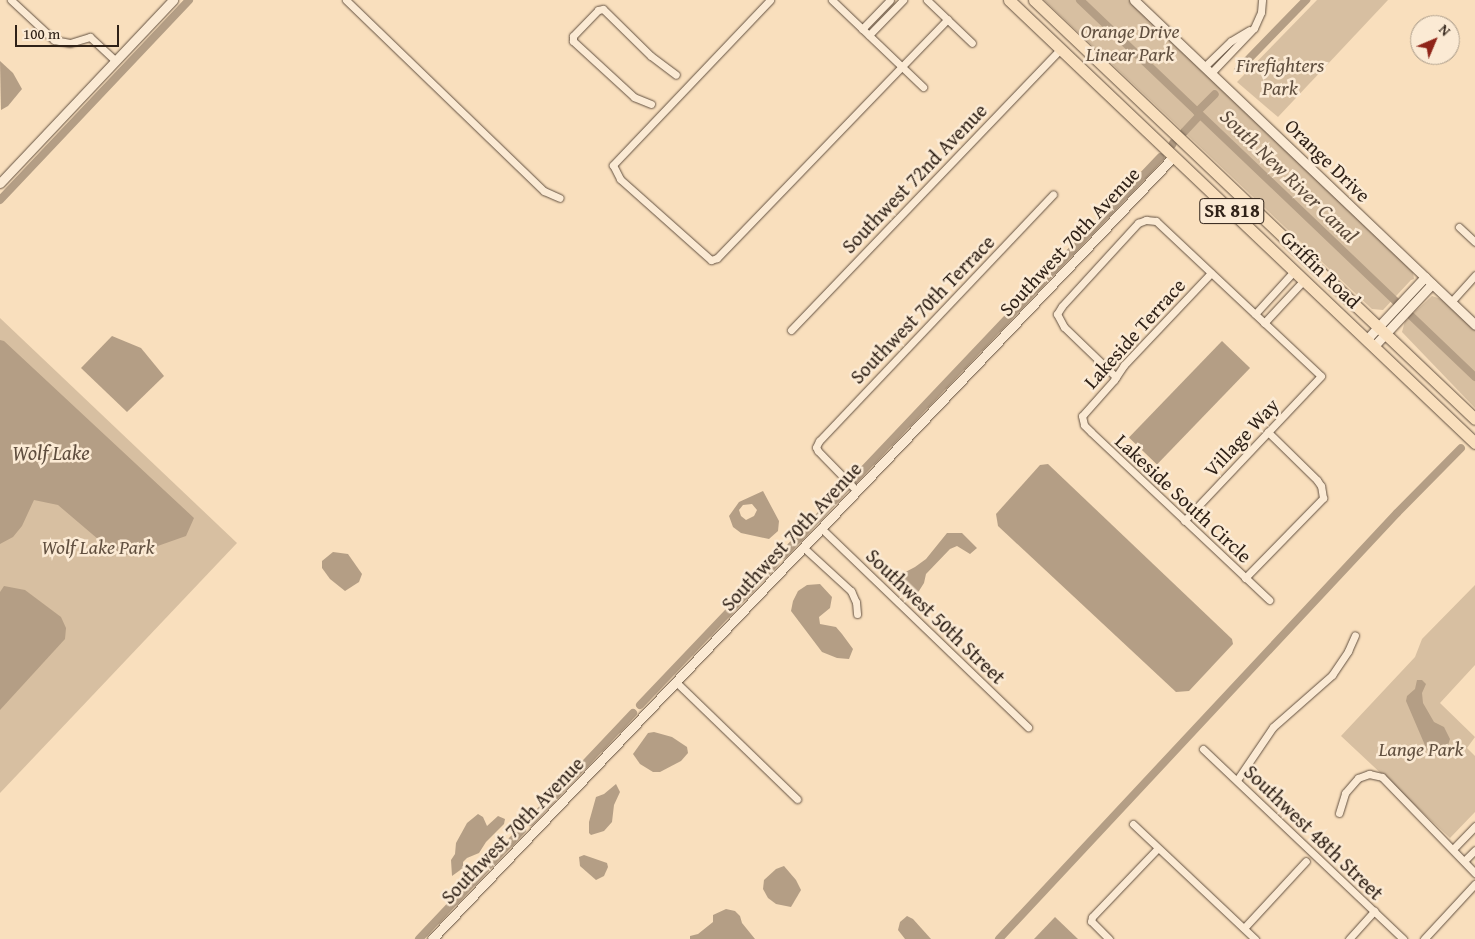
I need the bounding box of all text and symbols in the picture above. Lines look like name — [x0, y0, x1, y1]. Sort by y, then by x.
scale bar — [18, 15, 121, 47]
north arrow — [1410, 15, 1460, 65]
park label: Orange Drive Linear Park — [1080, 18, 1180, 65]
text: N — [1435, 20, 1455, 40]
text: 100 m — [23, 23, 60, 44]
park label: Firefighters Park — [1236, 52, 1324, 99]
street label: Southwest 72nd Avenue — [836, 98, 992, 258]
water label: South New River Canal — [1215, 104, 1363, 248]
street label: Orange Drive — [1280, 113, 1376, 207]
street label: Southwest 70th Avenue — [994, 161, 1144, 321]
road number: SR 818 — [1198, 195, 1266, 228]
street label: Griffin Road — [1276, 225, 1366, 313]
street label: Southwest 70th Terrace — [845, 230, 999, 388]
street label: Lakeside Terrace — [1078, 273, 1190, 393]
street label: Village Way — [1199, 393, 1283, 481]
street label: Lakeside South Circle — [1111, 429, 1257, 567]
water label: Wolf Lake — [12, 440, 90, 466]
street label: Southwest 70th Avenue — [716, 456, 866, 616]
park label: Wolf Lake Park — [41, 534, 155, 558]
street label: Southwest 50th Street — [861, 543, 1011, 689]
park label: Lange Park — [1378, 736, 1464, 760]
street label: Southwest 70th Avenue — [436, 752, 588, 908]
street label: Southwest 48th Street — [1239, 759, 1389, 905]

